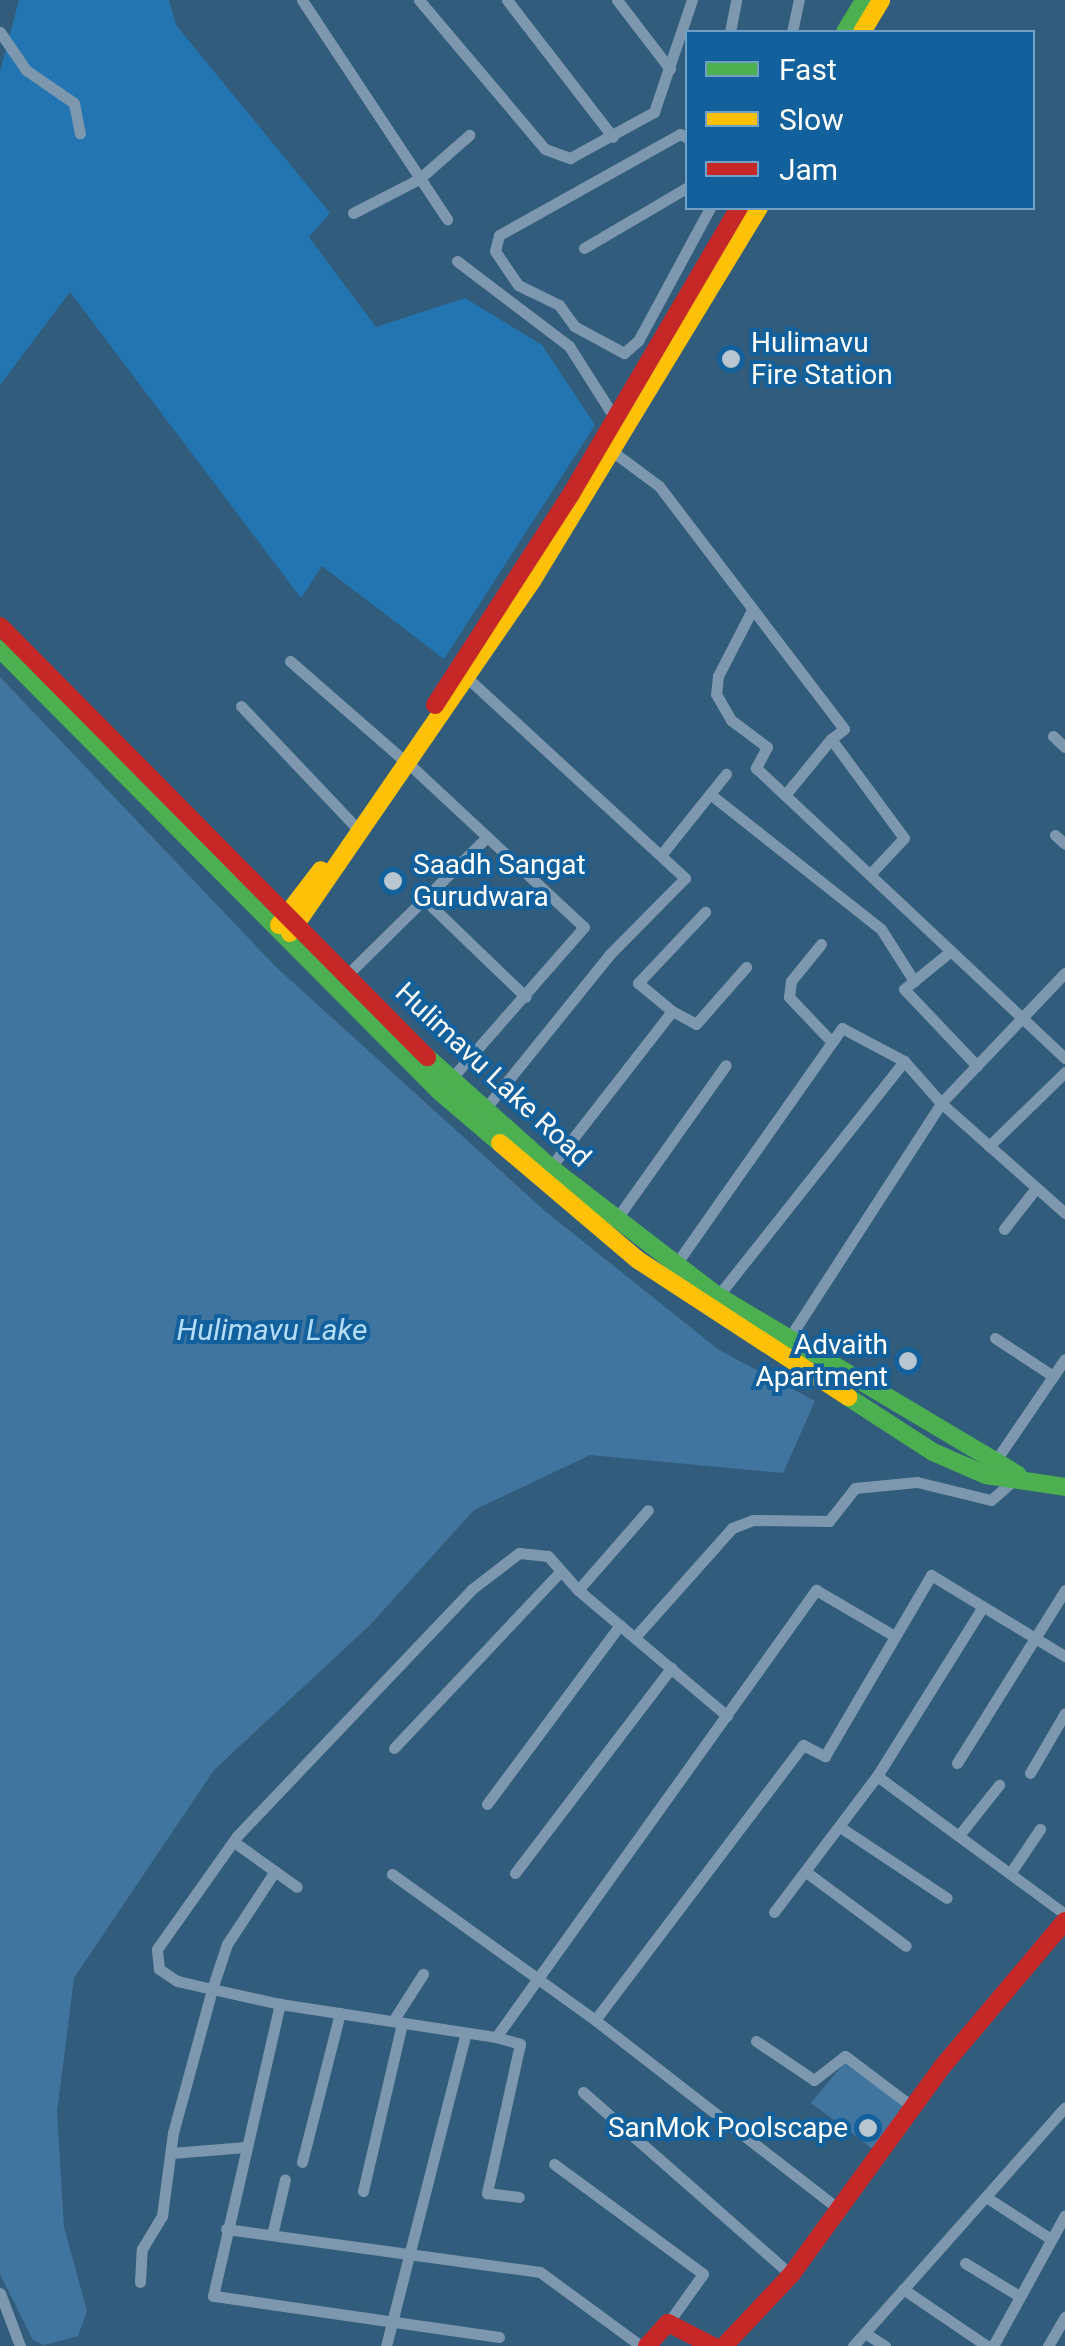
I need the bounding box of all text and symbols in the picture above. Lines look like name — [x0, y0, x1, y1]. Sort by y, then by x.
legend — [685, 30, 1035, 210]
text: Fast — [779, 52, 837, 87]
text: Slow — [779, 102, 844, 137]
text: Jam — [779, 152, 838, 187]
place label: Hulimavu Fire Station — [751, 326, 893, 392]
marker: Hulimavu Fire Station — [720, 348, 742, 370]
place label: Saadh Sangat Gurudwara — [413, 848, 586, 914]
marker: Saadh Sangat Gurudwara — [382, 870, 404, 892]
street label: Hulimavu Lake Road — [388, 976, 598, 1174]
water label: Hulimavu Lake — [177, 1312, 367, 1348]
place label: Advaith Apartment — [755, 1328, 888, 1394]
marker: Advaith Apartment — [897, 1350, 919, 1372]
place label: SanMok Poolscape — [608, 2111, 848, 2145]
marker: SanMok Poolscape — [857, 2117, 879, 2139]

